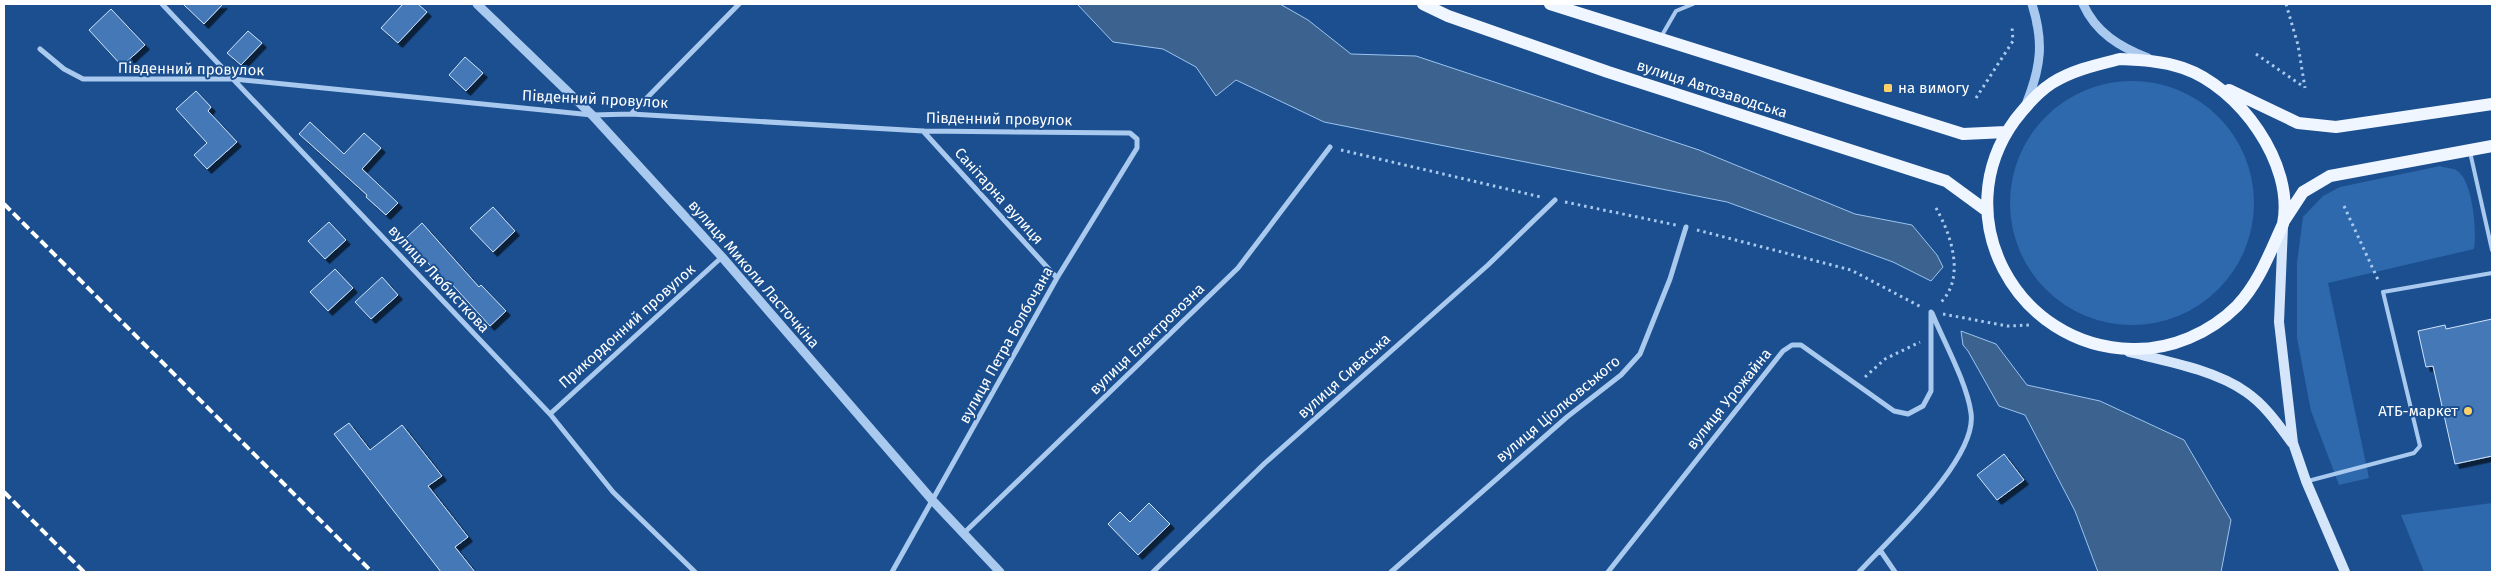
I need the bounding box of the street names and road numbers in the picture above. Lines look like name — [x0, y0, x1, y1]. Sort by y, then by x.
street label: вулиця Автозаводська — [1634, 56, 1790, 122]
street label: Південний провулок — [118, 59, 264, 79]
street label: Південний провулок — [522, 86, 669, 112]
street label: Південний провулок — [926, 109, 1072, 129]
street label: Санітарна вулиця — [951, 144, 1047, 248]
street label: вулиця Миколи Ласточкіна — [685, 196, 823, 352]
street label: вулиця Любисткова — [385, 222, 493, 336]
street label: Прикордонний провулок — [555, 260, 699, 392]
street label: вулиця Петра Болбочана — [955, 263, 1057, 427]
street label: вулиця Електровозна — [1086, 280, 1208, 398]
street label: вулиця Сиваська — [1294, 330, 1394, 422]
street label: вулиця Урожайна — [1683, 345, 1775, 453]
street label: вулиця Ціолковського — [1492, 352, 1624, 466]

